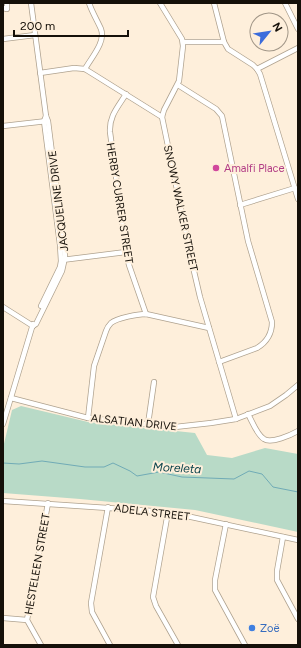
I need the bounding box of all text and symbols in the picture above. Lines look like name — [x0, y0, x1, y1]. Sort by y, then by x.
scale bar — [14, 12, 128, 38]
north arrow — [249, 12, 289, 52]
text: 200 m — [20, 19, 55, 33]
text: N — [269, 20, 285, 34]
street label: HERBY CURRER STREET — [104, 142, 135, 264]
street label: SNOWY WALKER STREET — [161, 144, 200, 272]
street label: JACQUELINE DRIVE — [46, 150, 71, 252]
place label: Amalfi Place — [224, 162, 285, 175]
marker: Amalfi Place — [211, 163, 221, 173]
street label: ALSATIAN DRIVE — [90, 412, 178, 433]
water label: Moreleta — [152, 460, 202, 476]
street label: ADELA STREET — [113, 501, 191, 524]
street label: HESTELEEN STREET — [22, 512, 53, 616]
place label: Zoë — [260, 622, 279, 635]
marker: Zoë — [247, 623, 257, 633]

